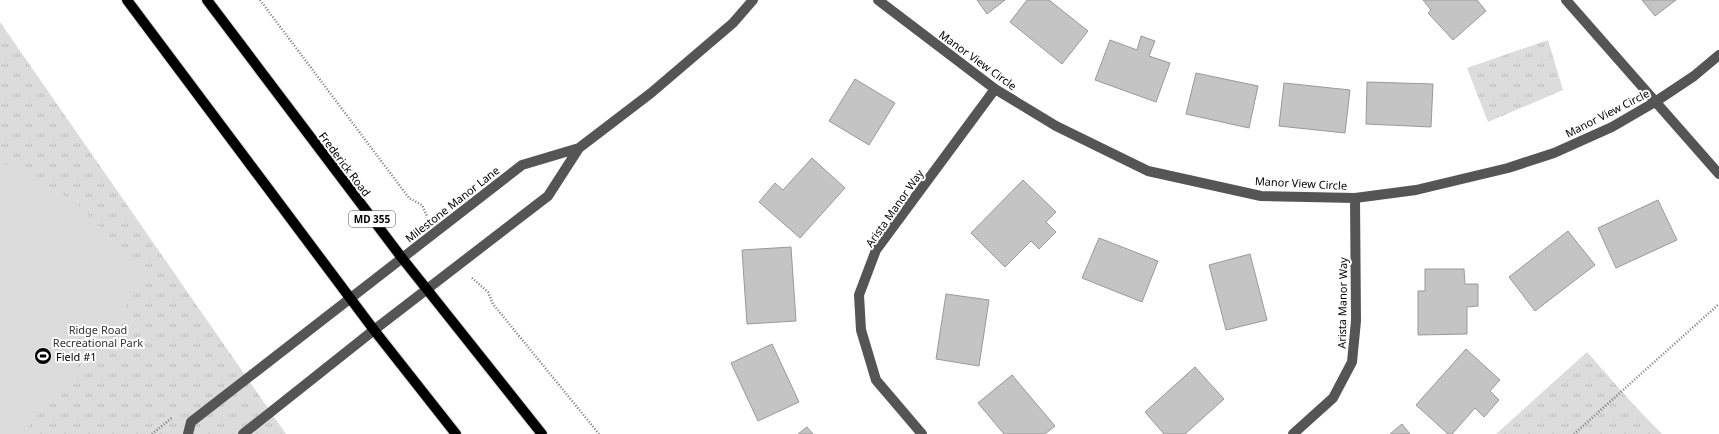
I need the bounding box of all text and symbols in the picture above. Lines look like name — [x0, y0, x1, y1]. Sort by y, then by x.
street label: Manor View Circle — [936, 27, 1020, 93]
street label: Manor View Circle — [1562, 85, 1652, 141]
street label: Frederick Road — [316, 129, 374, 199]
street label: Milestone Manor Lane — [402, 163, 502, 245]
street label: Arista Manor Way — [862, 166, 927, 250]
street label: Manor View Circle — [1254, 173, 1348, 193]
road number: MD 355 — [349, 211, 395, 227]
street label: Arista Manor Way — [1334, 257, 1350, 349]
park label: Ridge Road Recreational Park — [53, 322, 143, 350]
sports icon: Field #1 — [33, 346, 53, 366]
place label: Field #1 — [56, 349, 97, 364]

